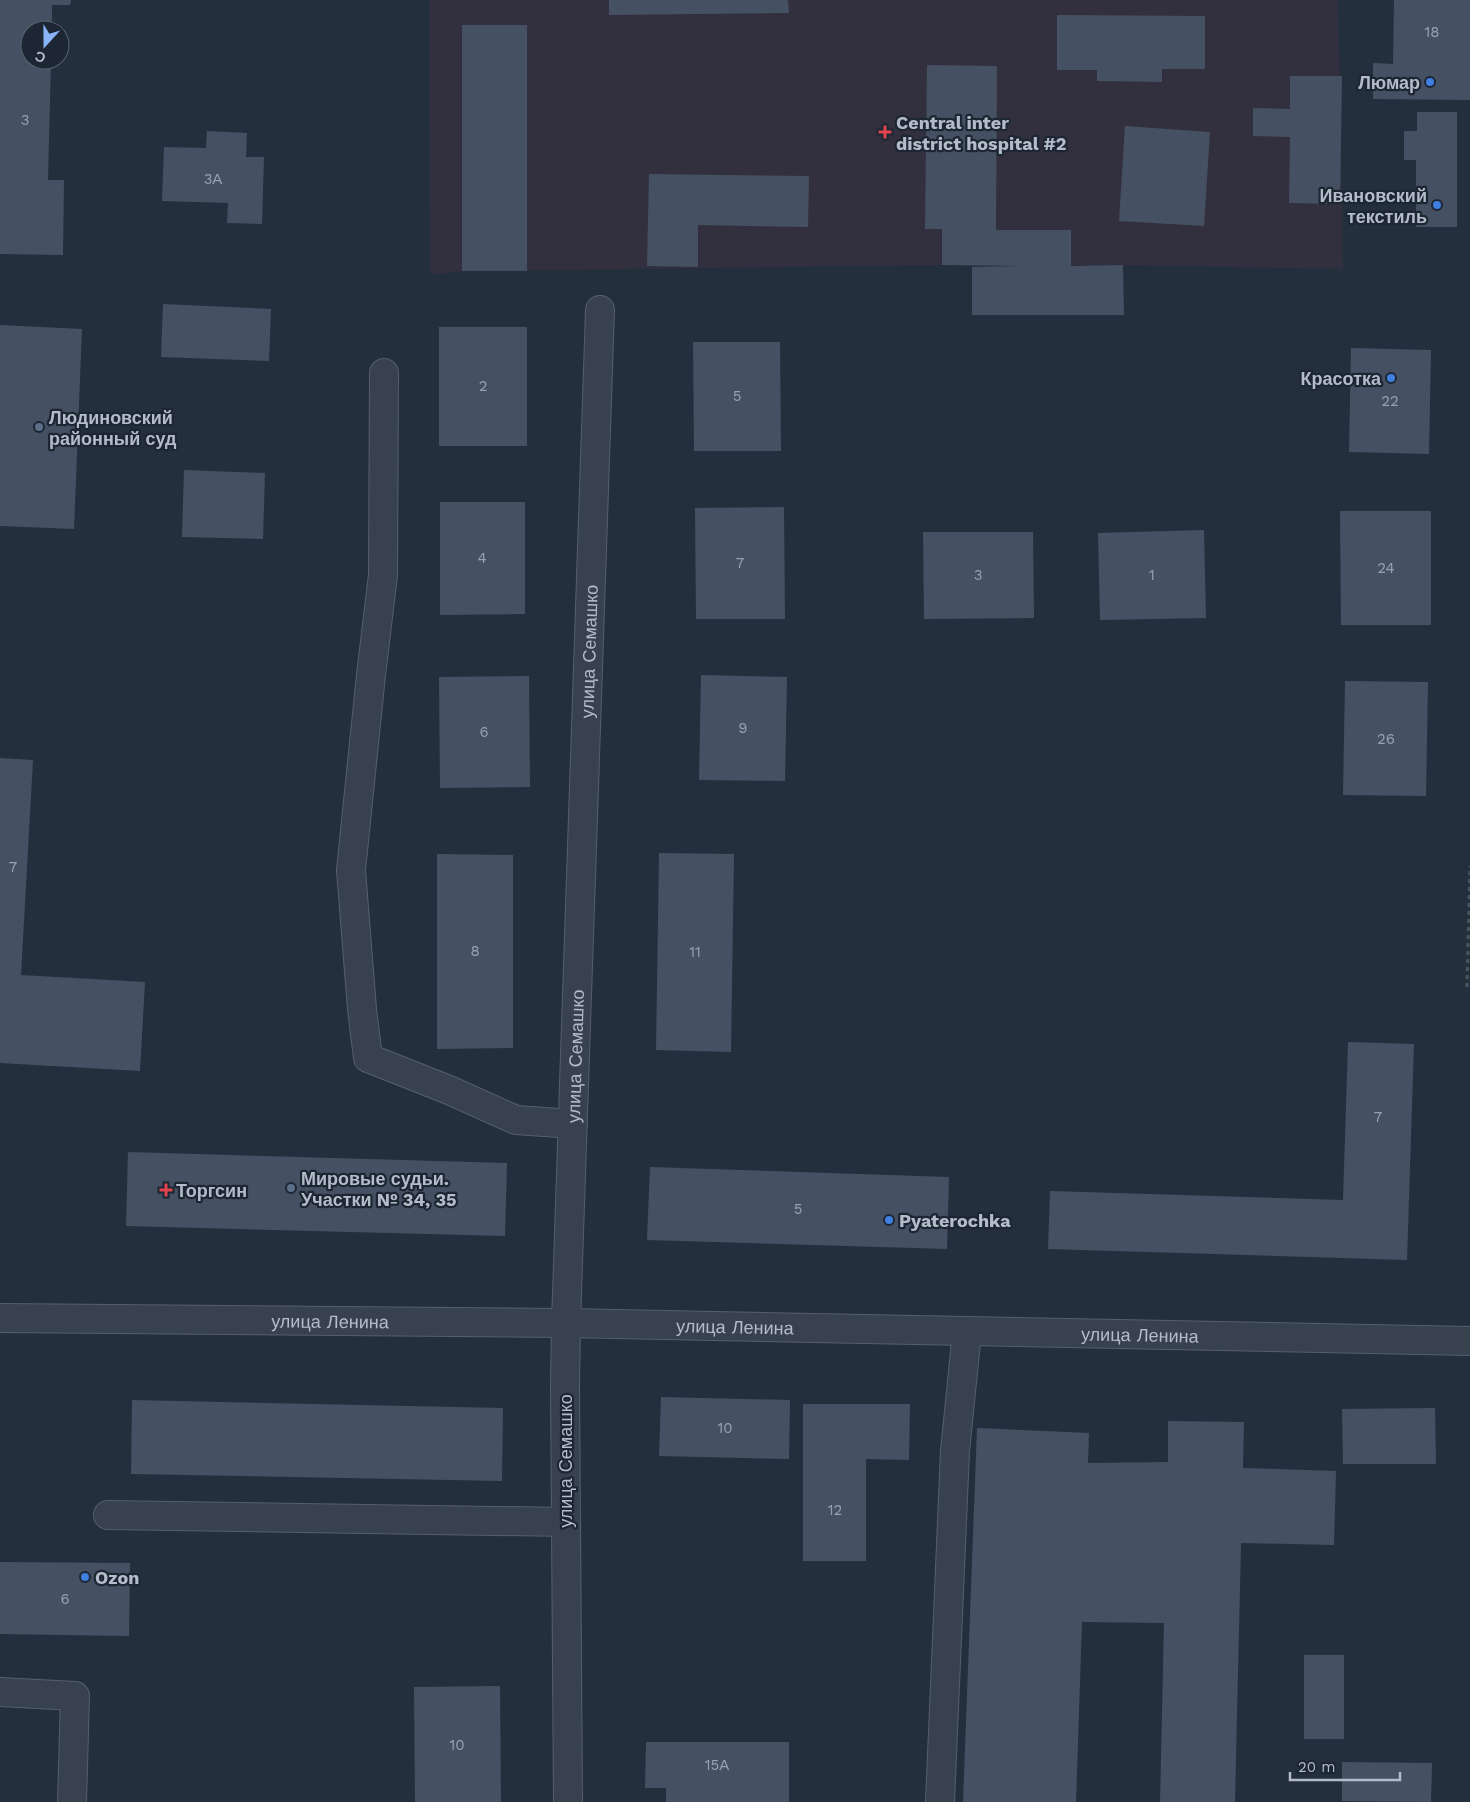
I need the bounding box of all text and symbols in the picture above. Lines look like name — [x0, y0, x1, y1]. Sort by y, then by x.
north arrow — [20, 20, 70, 70]
house number: 18 — [1424, 23, 1440, 41]
text: С — [33, 48, 48, 66]
place label: Люмар — [1358, 72, 1420, 93]
marker: Люмар — [1424, 76, 1436, 88]
house number: 3 — [21, 111, 29, 129]
place label: Central inter district hospital #2 — [896, 112, 1067, 154]
marker: Central inter district hospital #2 — [878, 125, 892, 139]
house number: 3А — [204, 170, 222, 188]
place label: Ивановский текстиль — [1320, 185, 1427, 227]
marker: Ивановский текстиль — [1431, 199, 1443, 211]
place label: Красотка — [1301, 368, 1382, 389]
marker: Красотка — [1385, 372, 1397, 384]
house number: 2 — [479, 377, 487, 395]
house number: 5 — [733, 387, 741, 405]
house number: 22 — [1381, 392, 1399, 410]
place label: Людиновский районный суд — [49, 407, 177, 449]
marker: Людиновский районный суд — [33, 421, 45, 433]
house number: 4 — [477, 549, 487, 567]
house number: 7 — [736, 554, 744, 572]
house number: 24 — [1377, 559, 1395, 577]
house number: 3 — [974, 566, 982, 584]
house number: 1 — [1149, 566, 1155, 584]
street label: улица Семашко — [576, 584, 601, 719]
house number: 9 — [738, 719, 748, 737]
house number: 6 — [479, 723, 489, 741]
house number: 26 — [1377, 730, 1395, 748]
house number: 7 — [9, 858, 17, 876]
house number: 8 — [470, 942, 480, 960]
house number: 11 — [689, 943, 701, 961]
street label: улица Семашко — [562, 989, 588, 1123]
house number: 7 — [1374, 1108, 1382, 1126]
place label: Мировые судьи. Участки № 34, 35 — [301, 1168, 457, 1210]
place label: Торгсин — [176, 1180, 247, 1201]
marker: Мировые судьи. Участки № 34, 35 — [285, 1182, 297, 1194]
marker: Торгсин — [160, 1184, 172, 1196]
house number: 5 — [794, 1200, 802, 1218]
place label: Pyaterochka — [899, 1210, 1011, 1231]
marker: Pyaterochka — [883, 1214, 895, 1226]
street label: улица Ленина — [271, 1310, 390, 1332]
street label: улица Ленина — [676, 1315, 795, 1338]
street label: улица Ленина — [1081, 1323, 1200, 1346]
street label: улица Семашко — [555, 1394, 576, 1528]
house number: 10 — [717, 1419, 733, 1437]
house number: 12 — [828, 1501, 842, 1519]
place label: Ozon — [95, 1567, 139, 1588]
marker: Ozon — [79, 1571, 91, 1583]
house number: 6 — [60, 1590, 70, 1608]
house number: 10 — [449, 1736, 465, 1754]
scale bar — [1290, 1750, 1400, 1782]
house number: 15А — [705, 1756, 729, 1774]
text: 20 m — [1298, 1758, 1336, 1776]

